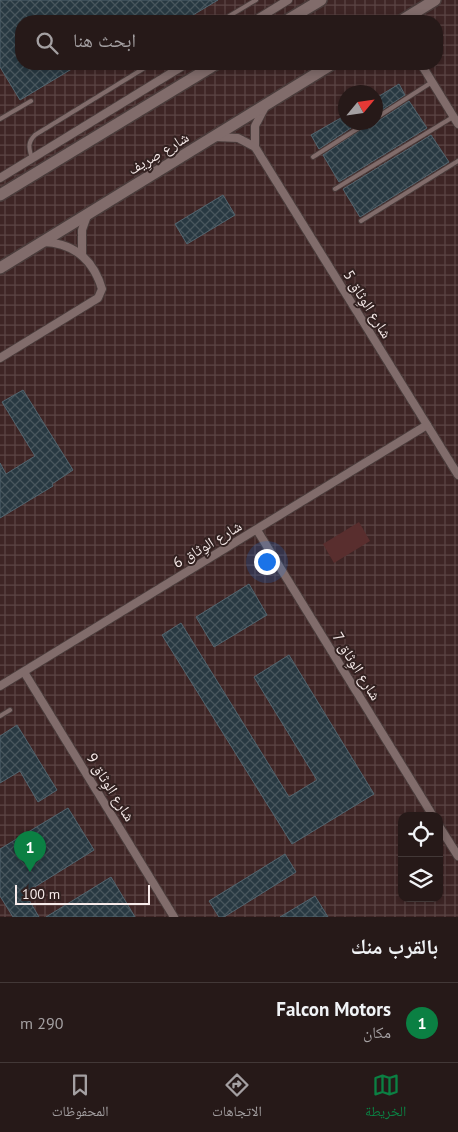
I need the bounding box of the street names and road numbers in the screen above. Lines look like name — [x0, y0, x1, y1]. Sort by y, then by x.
street label: شارع صِرِيف — [124, 127, 193, 181]
street label: شارع الوِثاق 5 — [338, 266, 397, 343]
street label: شارع الوِثاق 6 — [169, 516, 246, 574]
street label: شارع الوِثاق 7 — [327, 628, 386, 705]
street label: شارع الوِثاق 9 — [81, 749, 140, 826]

